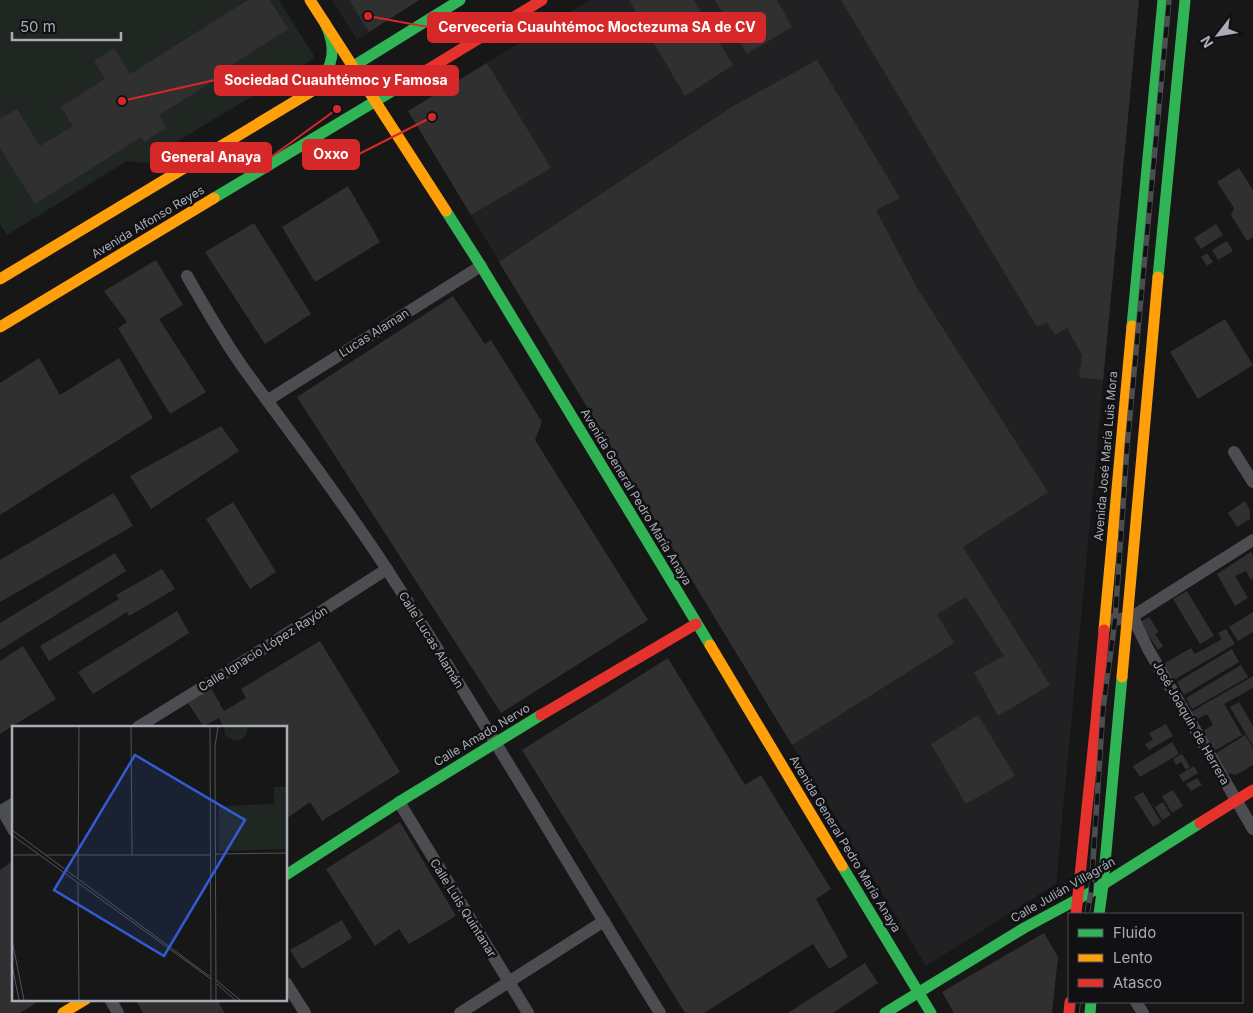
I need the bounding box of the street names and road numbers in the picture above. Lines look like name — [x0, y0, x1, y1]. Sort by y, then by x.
street label: Avenida Alfonso Reyes — [89, 182, 207, 261]
street label: Lucas Alaman — [336, 305, 411, 360]
street label: Avenida José María Luis Mora — [1091, 370, 1120, 541]
street label: Avenida General Pedro María Anaya — [578, 406, 695, 588]
street label: Calle Lucas Alamán — [396, 589, 467, 691]
street label: Calle Ignacio López Rayón — [195, 603, 330, 695]
street label: José Joaquín de Herrera — [1150, 658, 1233, 787]
street label: Calle Amado Nervo — [431, 700, 533, 769]
street label: Avenida General Pedro María Anaya — [787, 753, 904, 935]
street label: Calle Julián Villagrán — [1008, 854, 1118, 926]
street label: Calle Luis Quintanar — [427, 856, 500, 960]

